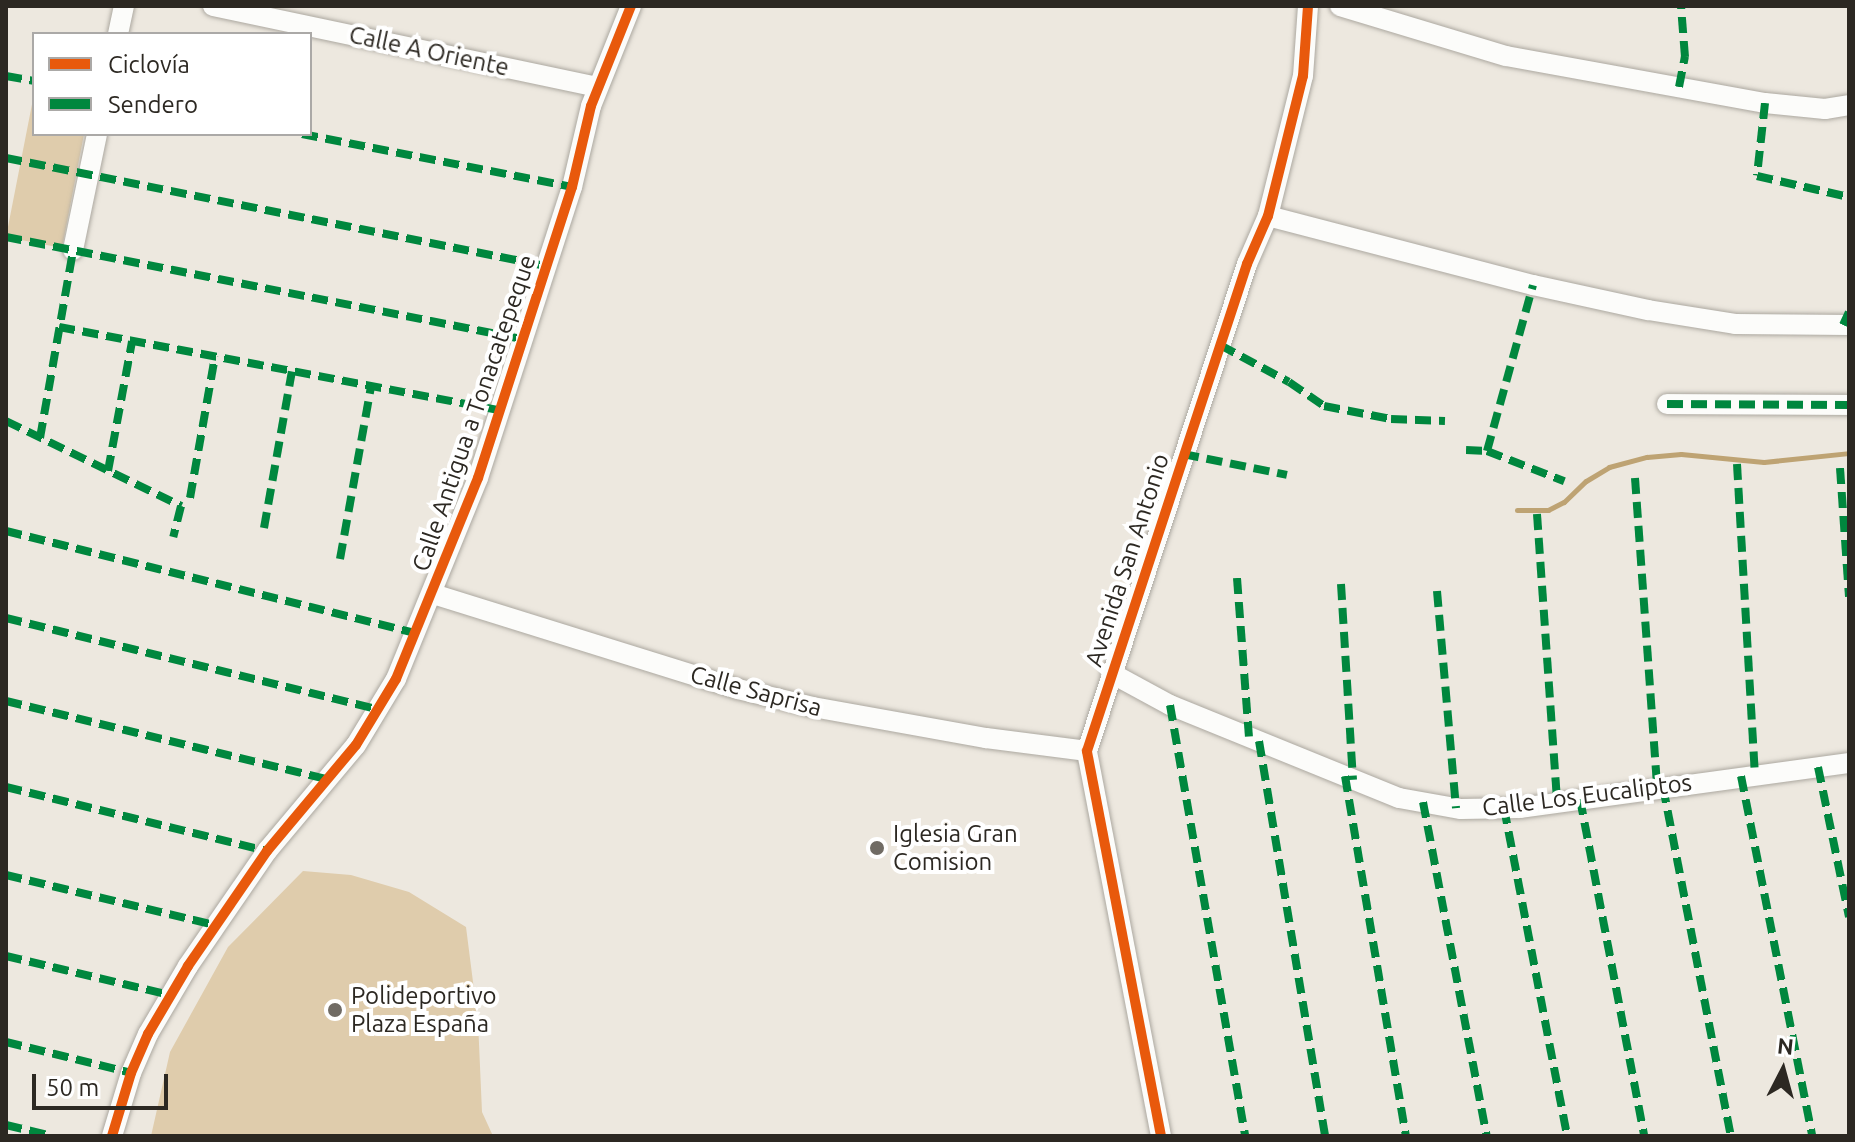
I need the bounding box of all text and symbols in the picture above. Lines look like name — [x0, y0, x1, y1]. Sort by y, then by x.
street label: Calle A Oriente — [346, 20, 512, 82]
legend — [32, 32, 312, 136]
text: Ciclovía — [108, 51, 190, 78]
text: Sendero — [108, 91, 198, 118]
street label: Calle Antigua a Tonacatepeque — [406, 251, 542, 575]
street label: Avenida San Antonio — [1079, 450, 1175, 670]
street label: Calle Saprisa — [687, 660, 825, 722]
street label: Calle Los Eucaliptos — [1481, 768, 1693, 822]
place label: Iglesia Gran Comision — [893, 820, 1018, 876]
marker: Iglesia Gran Comision — [868, 839, 886, 857]
place label: Polideportivo Plaza España — [351, 982, 497, 1038]
marker: Polideportivo Plaza España — [326, 1001, 344, 1019]
north arrow — [1743, 1030, 1823, 1110]
text: N — [1776, 1032, 1795, 1059]
scale bar — [36, 1058, 172, 1108]
text: 50 m — [46, 1074, 99, 1101]

